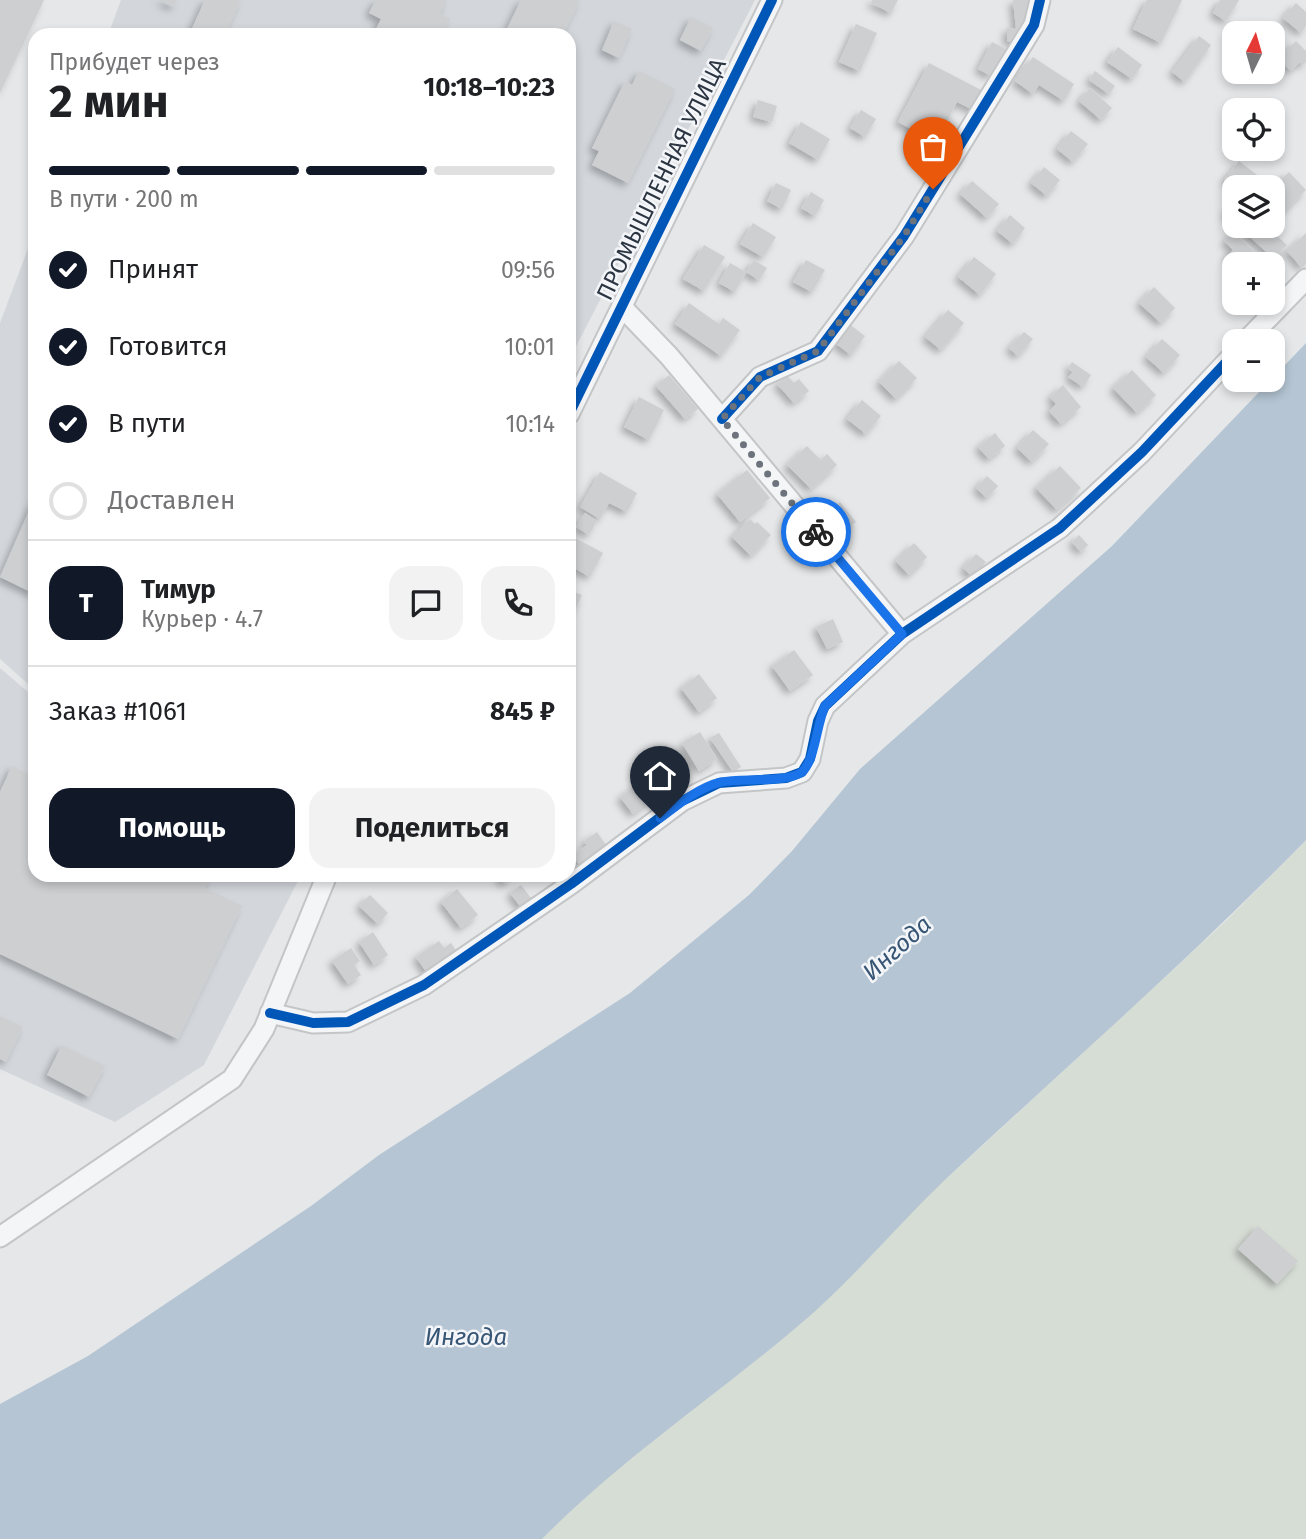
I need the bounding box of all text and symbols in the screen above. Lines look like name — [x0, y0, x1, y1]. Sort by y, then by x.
north arrow — [1222, 21, 1284, 84]
map controls — [1222, 21, 1285, 392]
text: Прибудет через — [49, 48, 220, 76]
street label: ПРОМЫШЛЕННАЯ УЛИЦА — [590, 53, 732, 305]
text: 10:18–10:23 — [423, 72, 555, 103]
text: 2 мин — [49, 74, 169, 129]
button: locate — [1222, 98, 1285, 161]
pin — [903, 117, 963, 189]
icon: bag — [914, 128, 952, 166]
button: layers — [1222, 175, 1285, 238]
text: В пути · 200 m — [49, 185, 199, 213]
icon: check — [49, 251, 87, 289]
button: + — [1222, 252, 1285, 315]
text: Принят — [108, 254, 198, 285]
text: 09:56 — [501, 256, 555, 284]
icon: check — [49, 328, 87, 366]
button: − — [1222, 329, 1285, 392]
text: Готовится — [108, 331, 228, 362]
text: 10:01 — [504, 333, 555, 361]
icon: check — [49, 405, 87, 443]
text: В пути — [108, 408, 186, 439]
text: 10:14 — [505, 410, 555, 438]
text: Доставлен — [108, 485, 235, 516]
courier — [781, 497, 851, 567]
icon: bike — [797, 513, 835, 551]
button: chat — [389, 566, 463, 640]
button: phone — [481, 566, 555, 640]
text: Тимур — [141, 574, 216, 605]
text: Т — [79, 588, 93, 619]
text: Курьер · 4.7 — [141, 605, 263, 633]
text: Заказ #1061 — [49, 696, 187, 727]
text: 845 ₽ — [490, 696, 555, 727]
pin — [630, 746, 690, 818]
icon: home — [641, 757, 679, 795]
button: Помощь — [49, 788, 295, 868]
button: Поделиться — [309, 788, 555, 868]
water label: Ингода — [857, 910, 937, 986]
water label: Ингода — [425, 1323, 507, 1351]

